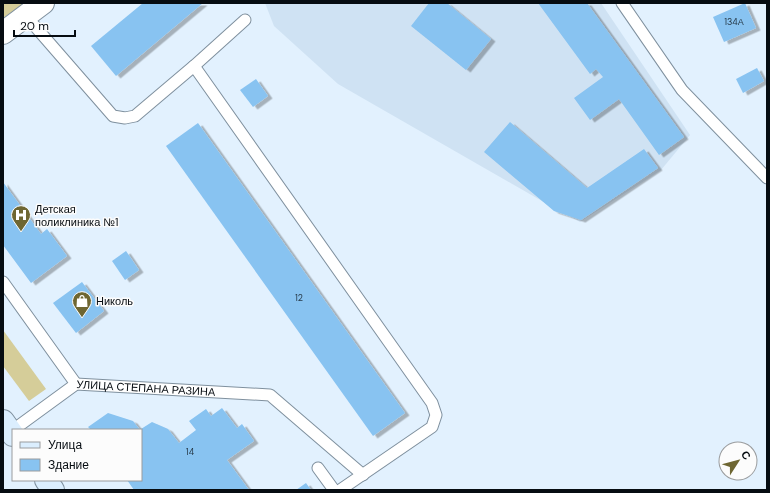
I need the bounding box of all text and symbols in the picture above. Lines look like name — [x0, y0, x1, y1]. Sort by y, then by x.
scale bar — [14, 12, 75, 38]
house number: 134А — [724, 16, 744, 28]
text: 20 m — [20, 18, 49, 34]
place label: Детская поликлиника №1 — [35, 202, 118, 229]
hospital icon: Детская поликлиника №1 — [10, 204, 32, 232]
shop icon: Николь — [71, 290, 93, 318]
house number: 12 — [295, 292, 303, 304]
place label: Николь — [96, 294, 133, 308]
street label: УЛИЦА СТЕПАНА РАЗИНА — [76, 377, 216, 399]
legend — [12, 429, 142, 481]
text: Улица — [48, 437, 82, 453]
north arrow — [718, 441, 758, 481]
house number: 14 — [186, 446, 195, 458]
text: С — [738, 448, 754, 462]
text: Здание — [48, 457, 89, 473]

